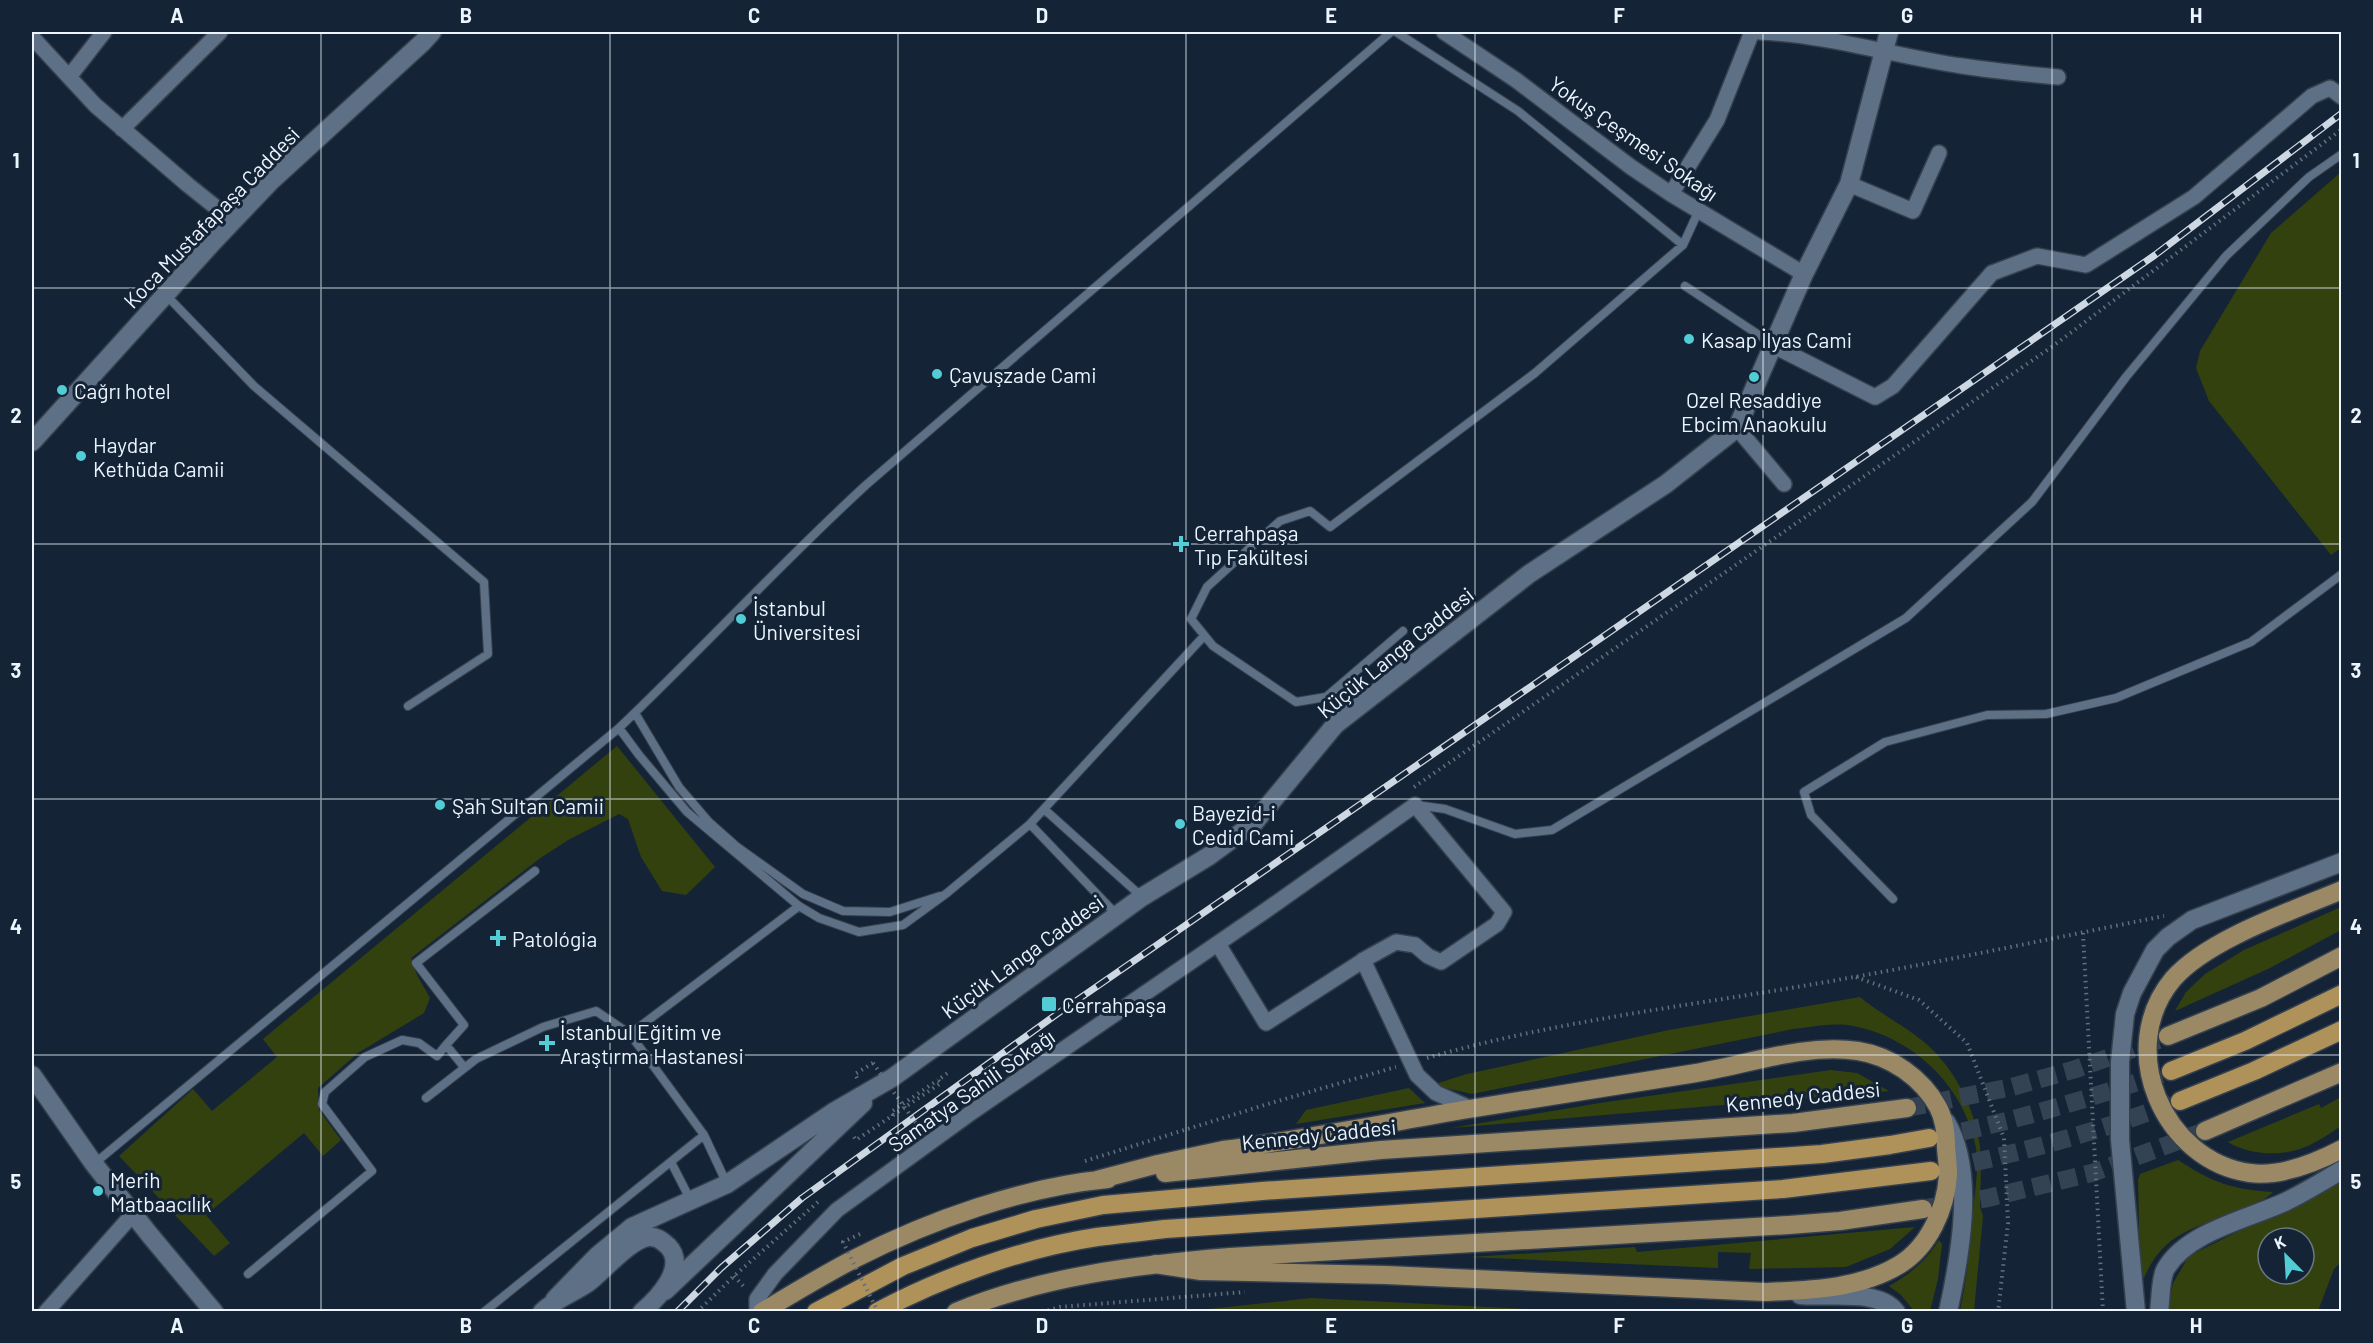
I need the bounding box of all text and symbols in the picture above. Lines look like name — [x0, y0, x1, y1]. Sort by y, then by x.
text: A — [170, 3, 184, 27]
text: B — [460, 3, 472, 27]
text: C — [748, 3, 760, 27]
text: D — [1036, 3, 1048, 27]
text: E — [1325, 3, 1337, 27]
text: F — [1613, 3, 1625, 27]
text: G — [1901, 3, 1913, 27]
text: H — [2190, 3, 2202, 27]
street label: Yokuş Çeşmesi Sokağı — [1545, 70, 1723, 206]
street label: Koca Mustafapaşa Caddesi — [118, 121, 304, 313]
text: 1 — [12, 148, 20, 172]
text: 1 — [2352, 148, 2360, 172]
place label: Kasap İlyas Cami — [1701, 327, 1852, 352]
marker: Kasap İlyas Cami — [1682, 332, 1696, 346]
place label: Çavuşzade Cami — [949, 362, 1097, 387]
marker: Çavuşzade Cami — [930, 367, 944, 381]
marker: Ozel Resaddiye Ebcim Anaokulu — [1747, 370, 1761, 384]
place label: Cağrı hotel — [74, 378, 171, 403]
marker: Cağrı hotel — [55, 383, 69, 397]
place label: Ozel Resaddiye Ebcim Anaokulu — [1681, 387, 1827, 436]
text: 2 — [10, 403, 22, 427]
text: 2 — [2350, 403, 2362, 427]
place label: Haydar Kethüda Camii — [93, 432, 225, 481]
marker: Haydar Kethüda Camii — [74, 449, 88, 463]
place label: Cerrahpaşa Tıp Fakültesi — [1194, 520, 1309, 569]
marker: Cerrahpaşa Tıp Fakültesi — [1172, 535, 1190, 553]
street label: Küçük Langa Caddesi — [1312, 581, 1478, 723]
place label: İstanbul Üniversitesi — [753, 595, 861, 644]
marker: İstanbul Üniversitesi — [734, 612, 748, 626]
text: 3 — [11, 658, 21, 682]
text: 3 — [2351, 658, 2361, 682]
place label: Şah Sultan Camii — [452, 793, 604, 818]
marker: Şah Sultan Camii — [433, 798, 447, 812]
place label: Bayezid-i Cedid Cami — [1192, 800, 1294, 849]
marker: Bayezid-i Cedid Cami — [1173, 817, 1187, 831]
street label: Küçük Langa Caddesi — [936, 889, 1108, 1023]
text: 4 — [10, 914, 22, 938]
text: 4 — [2350, 914, 2362, 938]
place label: Patológia — [512, 926, 597, 951]
marker: Patológia — [489, 929, 507, 947]
place label: Cerrahpaşa — [1062, 992, 1166, 1017]
marker: Cerrahpaşa — [1040, 995, 1058, 1013]
place label: İstanbul Eğitim ve Araştırma Hastanesi — [560, 1019, 744, 1068]
street label: Samatya Sahili Sokağı — [883, 1023, 1059, 1157]
marker: İstanbul Eğitim ve Araştırma Hastanesi — [538, 1034, 556, 1052]
street label: Kennedy Caddesi — [1724, 1075, 1882, 1117]
street label: Kennedy Caddesi — [1240, 1113, 1398, 1155]
place label: Merih Matbaacılık — [110, 1167, 211, 1216]
text: 5 — [11, 1169, 22, 1193]
text: 5 — [2351, 1169, 2362, 1193]
marker: Merih Matbaacılık — [91, 1184, 105, 1198]
north arrow — [2256, 1226, 2316, 1286]
text: K — [2271, 1231, 2288, 1253]
text: A — [170, 1313, 184, 1337]
text: B — [460, 1313, 472, 1337]
text: C — [748, 1313, 760, 1337]
text: D — [1036, 1313, 1048, 1337]
text: E — [1325, 1313, 1337, 1337]
text: F — [1613, 1313, 1625, 1337]
text: G — [1901, 1313, 1913, 1337]
text: H — [2190, 1313, 2202, 1337]

